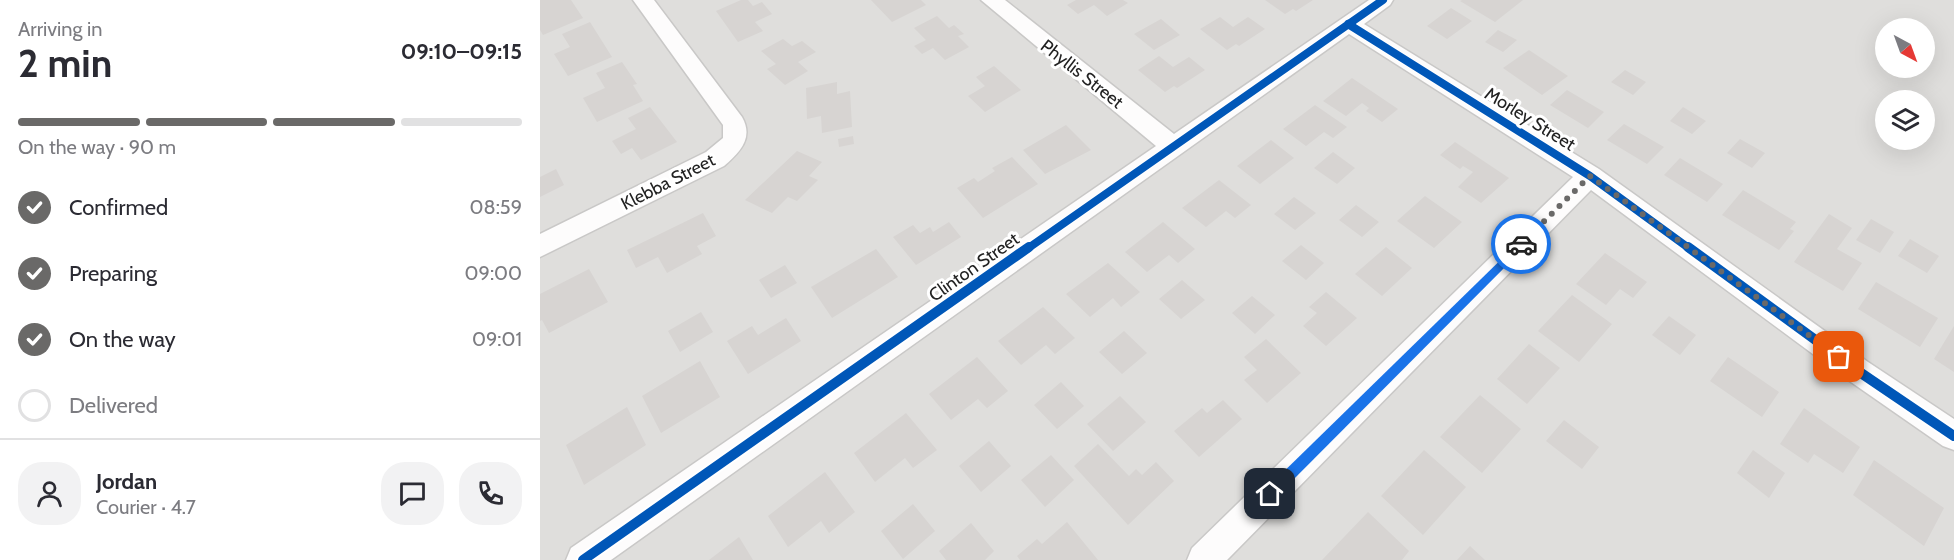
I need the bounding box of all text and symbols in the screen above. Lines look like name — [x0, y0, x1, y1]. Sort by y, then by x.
text: Arriving in — [18, 17, 102, 41]
north arrow — [1875, 18, 1935, 78]
map controls — [1875, 18, 1935, 150]
street label: Phyllis Street — [1036, 35, 1128, 113]
text: 09:10–09:15 — [401, 38, 522, 65]
text: 2 min — [18, 39, 112, 87]
street label: Morley Street — [1481, 82, 1579, 156]
button: layers — [1875, 90, 1935, 150]
text: On the way · 90 m — [18, 135, 176, 159]
street label: Klebba Street — [617, 149, 719, 215]
icon: check — [18, 191, 51, 224]
text: Confirmed — [69, 194, 168, 221]
text: 08:59 — [470, 195, 522, 219]
courier — [1491, 214, 1551, 274]
street label: Clinton Street — [925, 228, 1023, 306]
icon: car — [1505, 228, 1538, 261]
icon: check — [18, 257, 51, 290]
text: Preparing — [69, 260, 157, 287]
text: 09:00 — [465, 261, 522, 285]
icon: check — [18, 323, 51, 356]
text: On the way — [69, 326, 176, 353]
text: 09:01 — [472, 327, 522, 351]
pin — [1813, 331, 1864, 382]
icon: bag — [1822, 340, 1855, 373]
text: Delivered — [69, 392, 158, 419]
button: person — [18, 462, 81, 525]
button: chat — [381, 462, 444, 525]
button: phone — [459, 462, 522, 525]
text: Jordan — [96, 468, 157, 495]
pin — [1244, 468, 1295, 519]
icon: home — [1253, 477, 1286, 510]
text: Courier · 4.7 — [96, 495, 196, 519]

